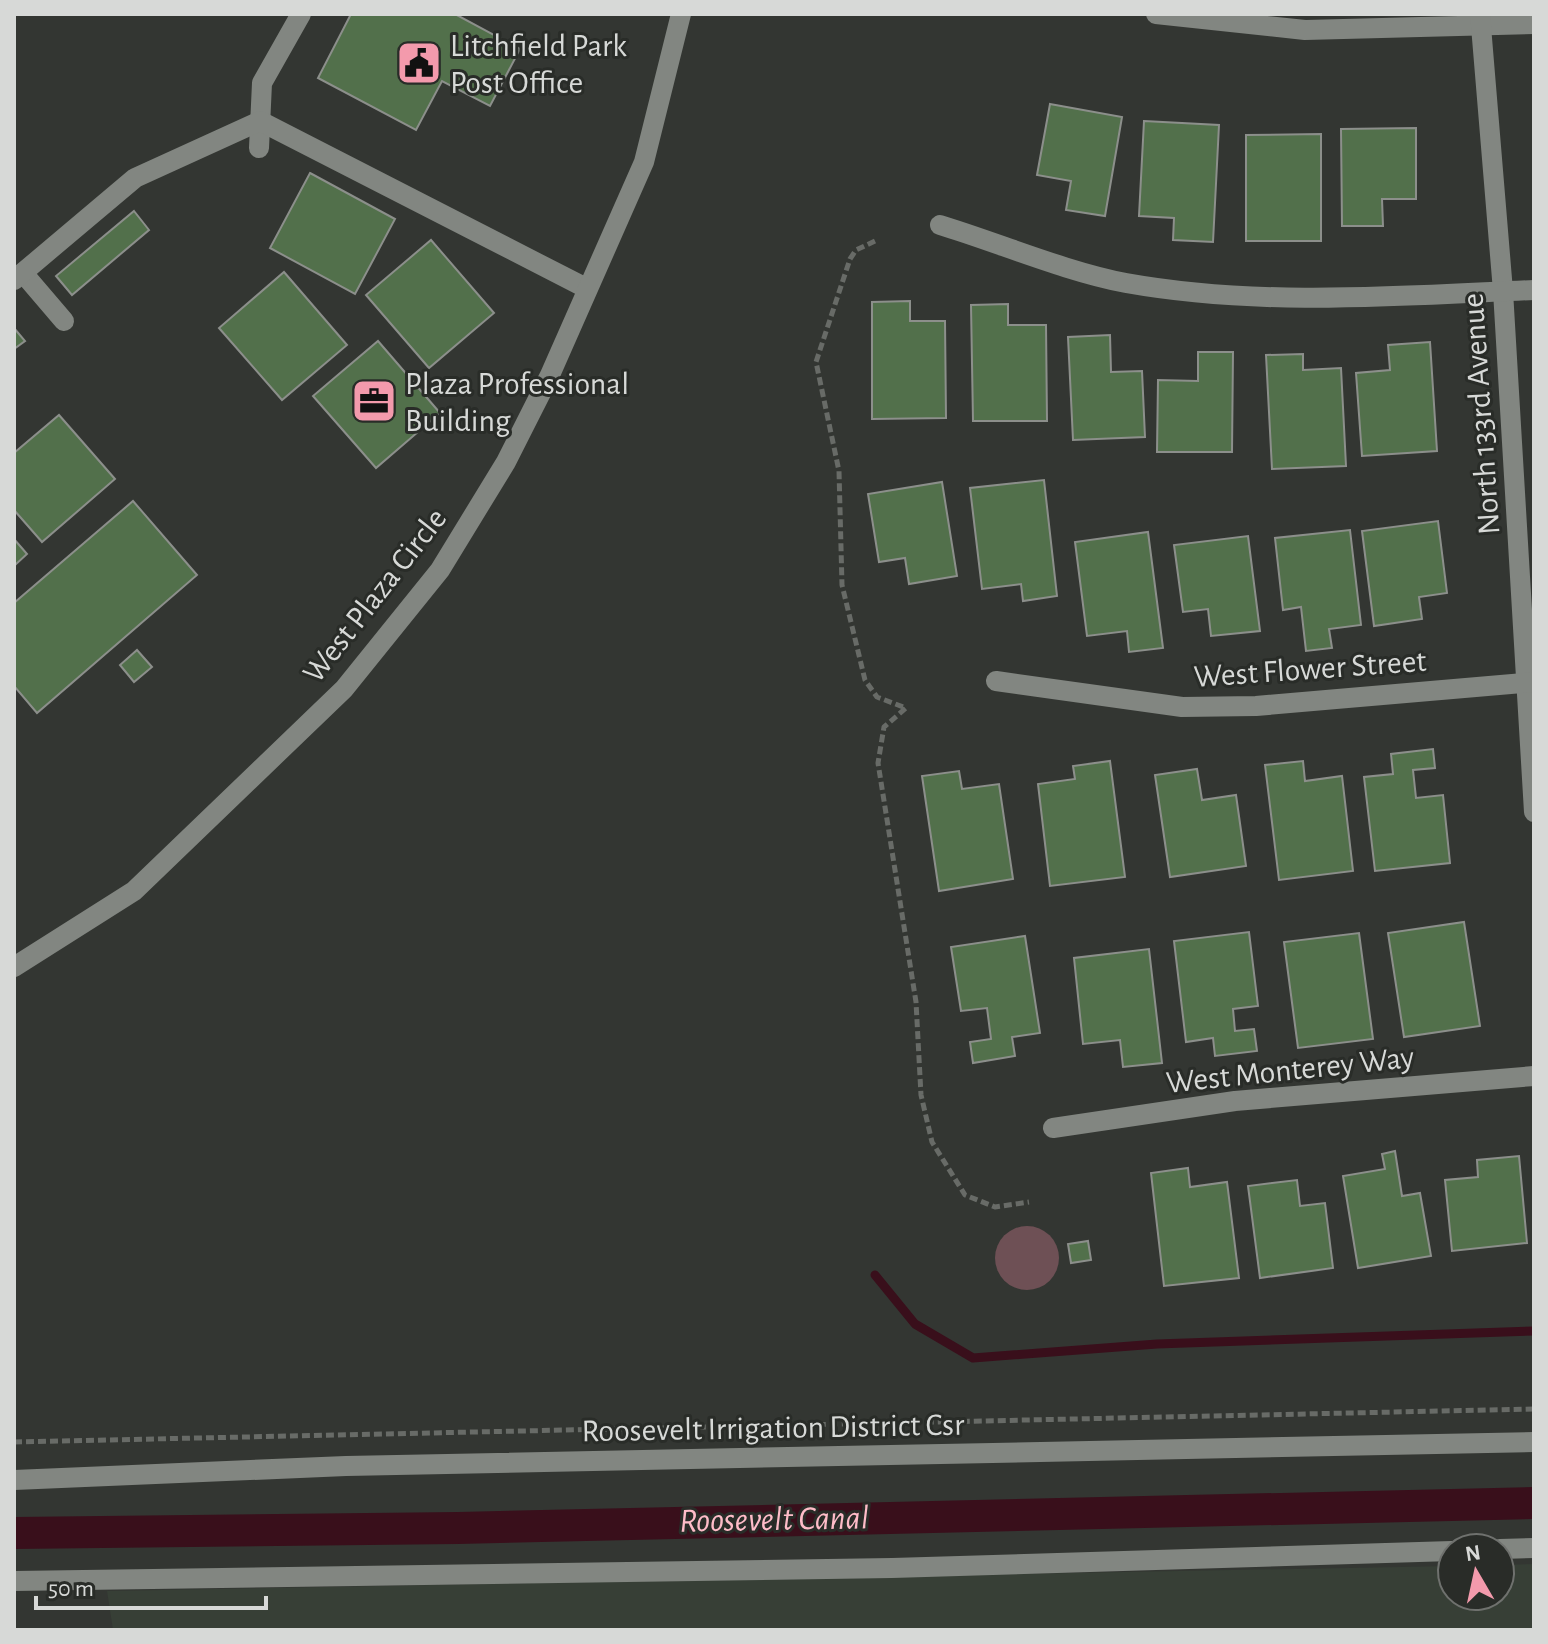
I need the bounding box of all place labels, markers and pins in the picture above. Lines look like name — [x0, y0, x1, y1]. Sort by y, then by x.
place label: Litchfield Park Post Office — [450, 30, 627, 99]
public building icon: Litchfield Park Post Office — [395, 39, 443, 87]
place label: Plaza Professional Building — [405, 368, 629, 437]
office icon: Plaza Professional Building — [350, 377, 398, 425]

